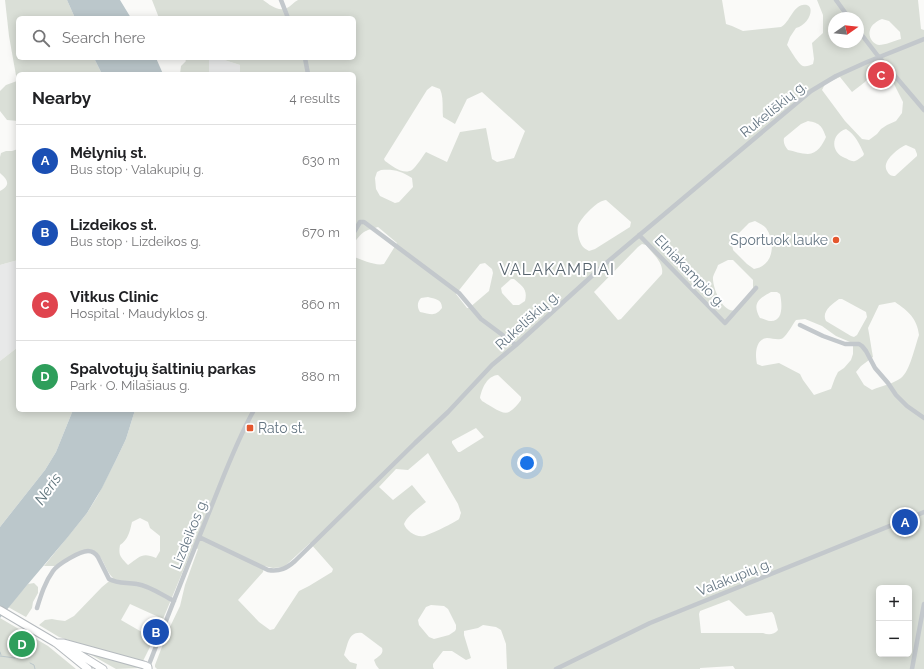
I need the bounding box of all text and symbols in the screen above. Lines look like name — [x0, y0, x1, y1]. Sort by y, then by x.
north arrow — [828, 12, 864, 48]
search box — [16, 16, 356, 60]
icon: search — [30, 27, 52, 49]
text: Search here — [62, 29, 145, 47]
pin: C — [868, 60, 894, 90]
street label: Rukeliškių g. — [737, 78, 809, 140]
text: Nearby — [32, 88, 91, 108]
text: 4 results — [289, 91, 340, 106]
text: Mėlynių st. — [70, 144, 147, 162]
text: A — [41, 153, 49, 168]
text: 630 m — [302, 153, 340, 168]
text: Bus stop · Valakupių g. — [70, 162, 204, 177]
text: Lizdeikos st. — [70, 216, 157, 234]
text: B — [41, 225, 49, 240]
text: 670 m — [302, 225, 340, 240]
street label: Elniakampio g. — [652, 232, 728, 310]
place label: Sportuok lauke — [730, 232, 828, 248]
text: Bus stop · Lizdeikos g. — [70, 234, 201, 249]
marker: Sportuok lauke — [831, 235, 841, 245]
district label: VALAKAMPIAI — [499, 260, 615, 279]
street label: Rukeliškių g. — [492, 287, 562, 353]
text: Vitkus Clinic — [70, 288, 159, 306]
text: C — [41, 297, 49, 312]
text: 860 m — [301, 297, 340, 312]
text: Hospital · Maudyklos g. — [70, 306, 208, 321]
text: Spalvotųjų šaltinių parkas — [70, 360, 256, 378]
text: D — [40, 369, 50, 384]
text: 880 m — [301, 369, 340, 384]
text: Park · O. Milašiaus g. — [70, 378, 190, 393]
place label: Rato st. — [258, 420, 305, 436]
marker: Rato st. — [245, 423, 255, 433]
your location — [517, 453, 537, 473]
water label: Neris — [31, 470, 65, 508]
street label: Lizdeikos g. — [168, 496, 210, 572]
pin: A — [892, 507, 918, 537]
street label: Valakupių g. — [695, 555, 773, 599]
map controls — [876, 585, 912, 657]
button: + — [876, 585, 912, 621]
pin: B — [143, 617, 169, 647]
button: − — [876, 621, 912, 657]
pin: D — [9, 629, 35, 659]

